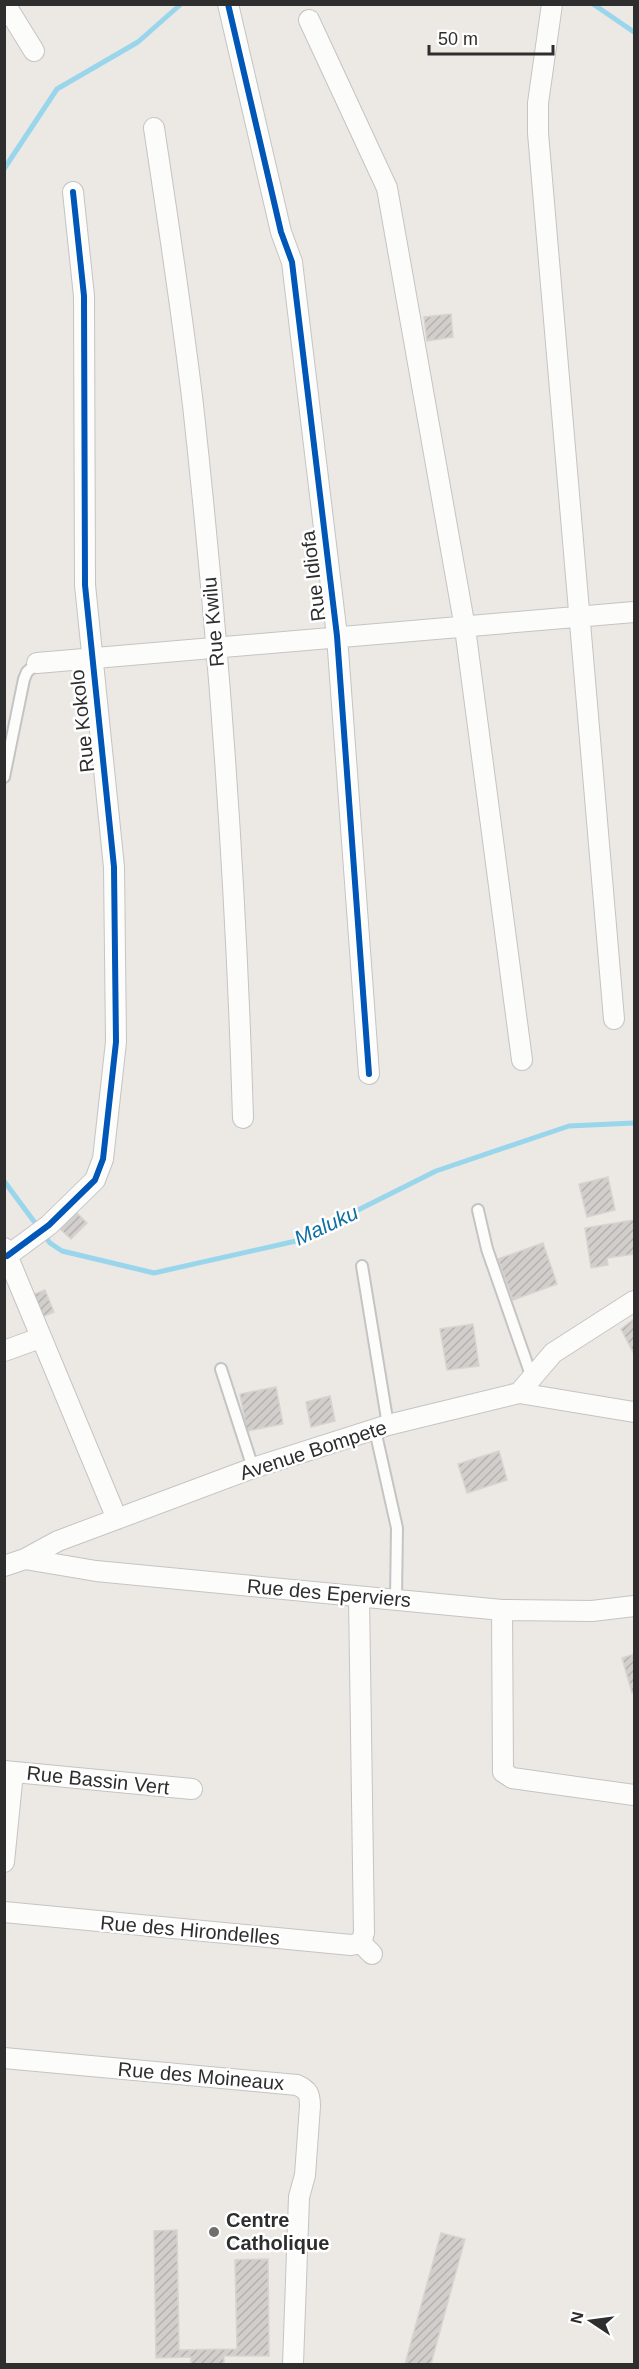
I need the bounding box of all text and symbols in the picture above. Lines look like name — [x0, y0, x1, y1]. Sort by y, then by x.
scale bar — [429, 18, 554, 56]
text: 50 m — [438, 29, 478, 49]
street label: Rue Idiofa — [296, 529, 329, 623]
street label: Rue Kwilu — [198, 576, 228, 668]
street label: Rue Kokolo — [66, 668, 98, 774]
water label: Maluku — [290, 1200, 362, 1250]
street label: Avenue Bompete — [237, 1416, 389, 1484]
street label: Rue des Eperviers — [246, 1575, 412, 1611]
street label: Rue Bassin Vert — [26, 1762, 171, 1798]
street label: Rue des Hirondelles — [99, 1911, 281, 1949]
street label: Rue des Moineaux — [117, 2058, 285, 2094]
place label: Centre Catholique — [226, 2209, 329, 2254]
marker: Centre Catholique — [207, 2225, 221, 2239]
north arrow — [561, 2291, 621, 2351]
text: N — [567, 2310, 586, 2325]

